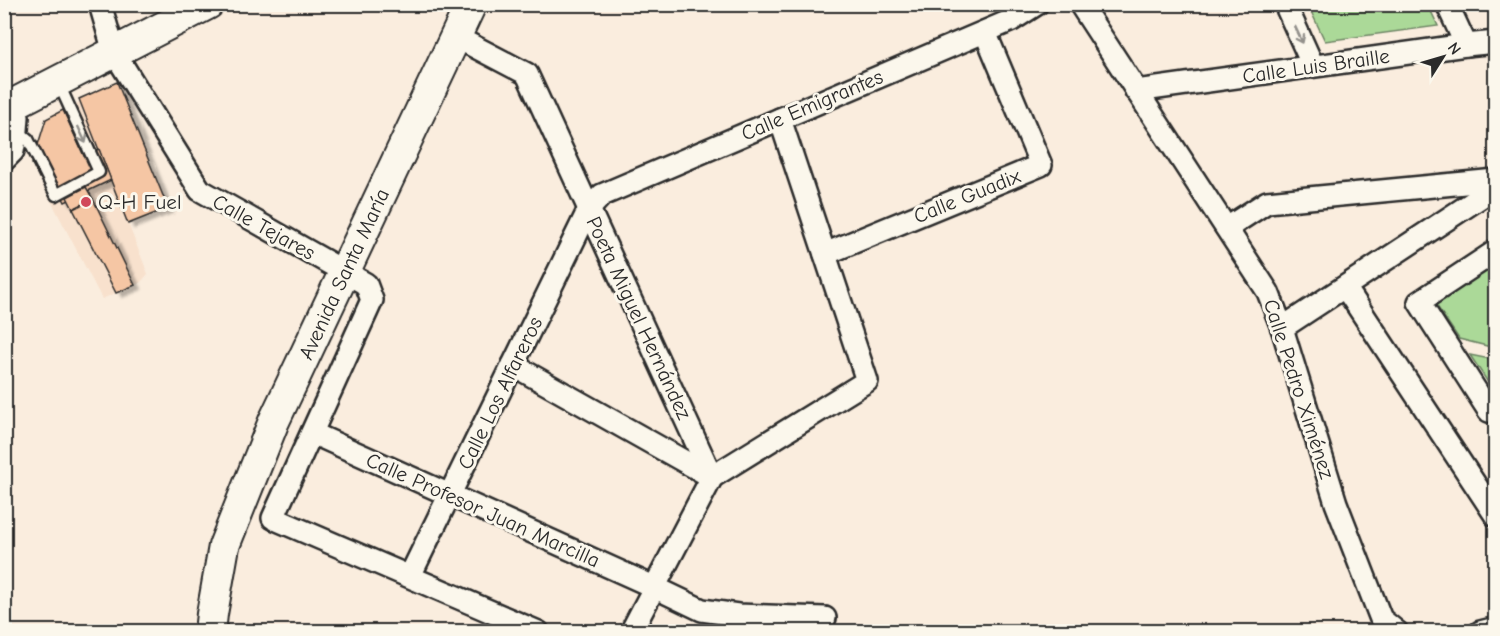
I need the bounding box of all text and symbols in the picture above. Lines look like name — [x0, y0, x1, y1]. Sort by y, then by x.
one-way arrow — [1293, 26, 1305, 44]
north arrow — [1413, 27, 1473, 87]
text: N — [1444, 39, 1465, 58]
street label: Calle Luis Braille — [1241, 44, 1391, 88]
street label: Calle Emigrantes — [738, 64, 886, 146]
one-way arrow — [77, 126, 89, 144]
street label: Calle Guadix — [910, 164, 1024, 228]
street label: Avenida Santa María — [294, 185, 394, 363]
street label: Calle Tejares — [209, 189, 319, 265]
place label: Q-H Fuel — [98, 190, 181, 214]
marker: Q-H Fuel — [79, 195, 93, 209]
street label: Poeta Miguel Hernández — [581, 213, 697, 423]
street label: Calle Pedro Ximénez — [1259, 296, 1339, 482]
street label: Calle Los Alfareros — [453, 313, 547, 473]
street label: Calle Profesor Juan Marcilla — [362, 448, 604, 572]

